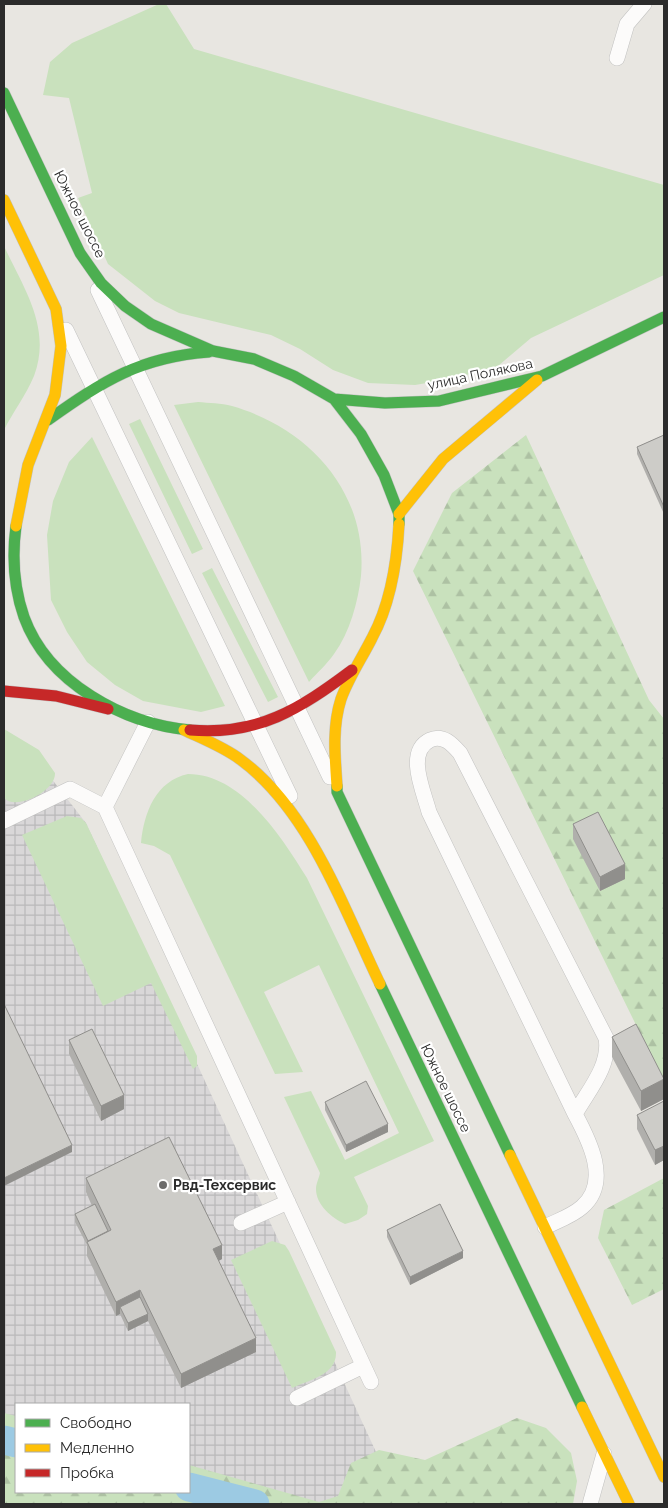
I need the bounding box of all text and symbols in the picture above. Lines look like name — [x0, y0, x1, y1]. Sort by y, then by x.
street label: Южное шоссе — [51, 168, 109, 260]
street label: улица Полякова — [426, 355, 534, 393]
street label: Южное шоссе — [418, 1041, 474, 1135]
place label: Рвд-Техсервис — [173, 1177, 276, 1193]
marker: Рвд-Техсервис — [157, 1179, 169, 1191]
legend — [15, 1403, 190, 1493]
text: Свободно — [60, 1414, 132, 1432]
text: Медленно — [60, 1439, 134, 1457]
text: Пробка — [60, 1464, 114, 1482]

